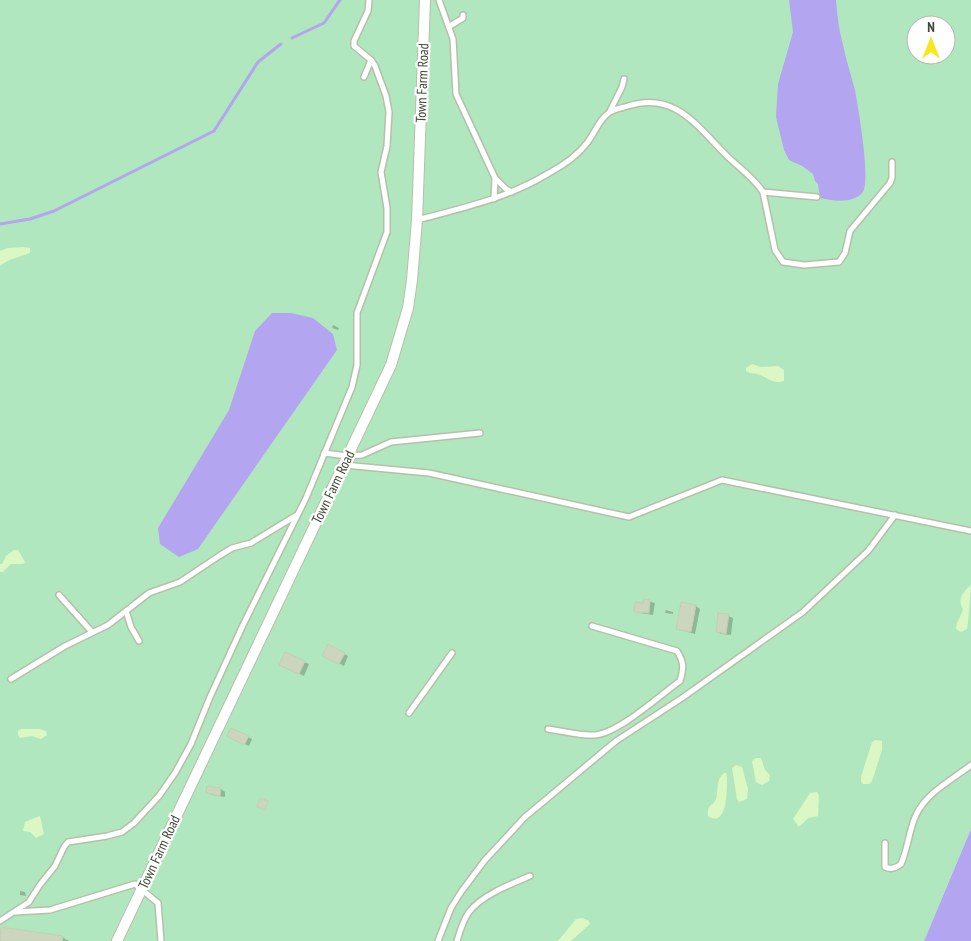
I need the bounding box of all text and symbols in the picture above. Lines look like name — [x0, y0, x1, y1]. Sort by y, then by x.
north arrow — [906, 15, 956, 65]
text: N — [927, 18, 935, 36]
street label: Town Farm Road — [412, 43, 432, 123]
street label: Town Farm Road — [308, 447, 358, 527]
street label: Town Farm Road — [134, 812, 184, 892]

